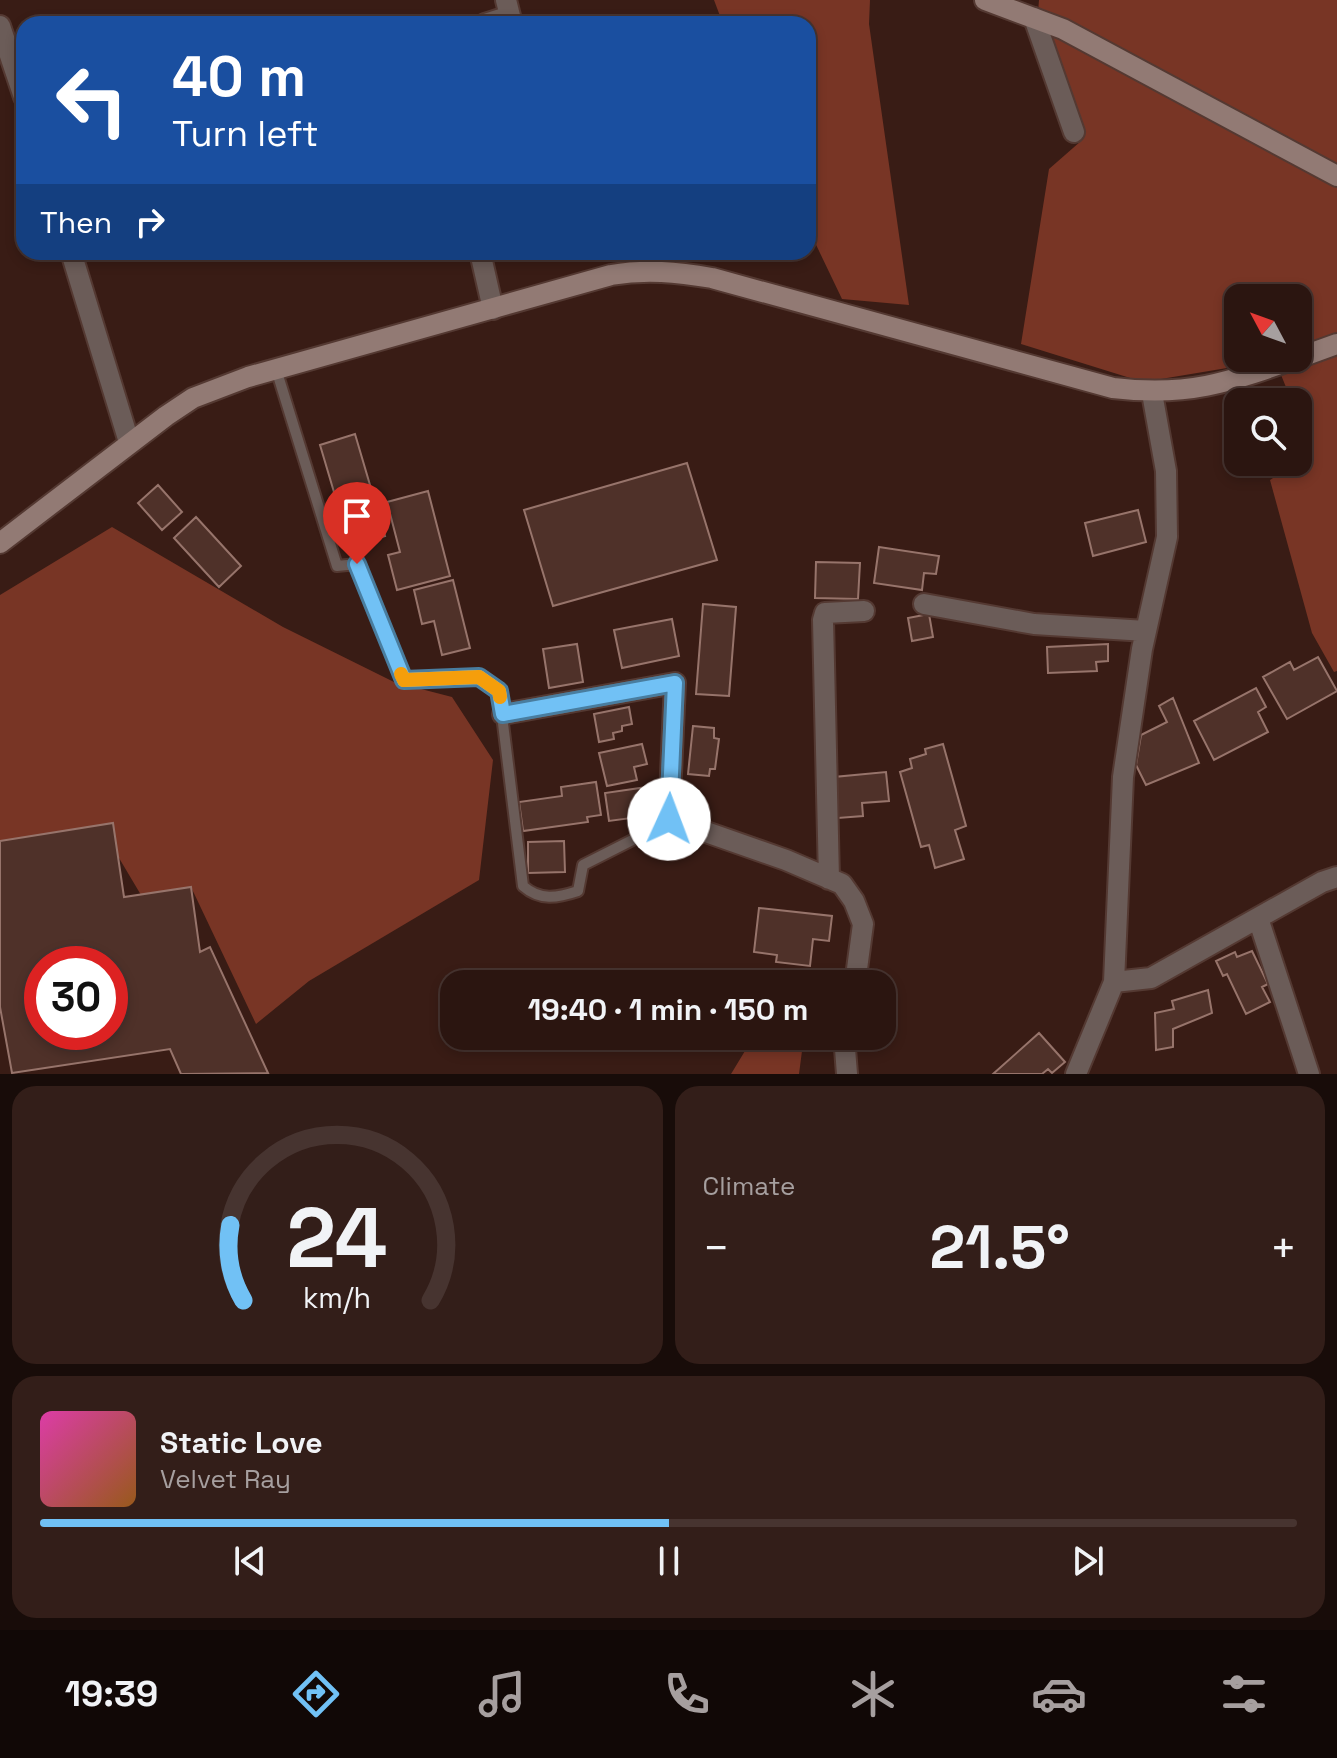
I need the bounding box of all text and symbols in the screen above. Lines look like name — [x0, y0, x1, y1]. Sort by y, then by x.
text: 40 m — [172, 41, 306, 112]
icon: left — [40, 48, 144, 152]
text: Turn left — [172, 111, 319, 157]
icon: right — [128, 200, 172, 244]
text: Then — [40, 203, 112, 242]
north arrow — [1224, 284, 1312, 372]
map controls — [1224, 284, 1312, 476]
button: search — [1224, 388, 1312, 476]
pin — [323, 482, 391, 564]
icon: arrive — [335, 494, 379, 538]
position arrow — [627, 777, 711, 861]
speed limit sign: 30 — [24, 946, 128, 1050]
text: 19:40 · 1 min · 150 m — [528, 990, 808, 1029]
text: Climate — [703, 1169, 795, 1203]
text: 24 — [287, 1185, 388, 1291]
text: 21.5° — [930, 1209, 1070, 1286]
text: − — [703, 1220, 730, 1276]
text: + — [1270, 1220, 1297, 1276]
text: km/h — [303, 1280, 371, 1316]
text: Static Love — [160, 1423, 323, 1462]
text: Velvet Ray — [160, 1462, 291, 1496]
icon: previous — [228, 1539, 272, 1583]
icon: pause — [647, 1539, 691, 1583]
icon: next — [1066, 1539, 1110, 1583]
icon: directions — [288, 1666, 344, 1722]
icon: music — [474, 1666, 530, 1722]
icon: phone — [659, 1666, 715, 1722]
icon: climate — [845, 1666, 901, 1722]
icon: car — [1031, 1666, 1087, 1722]
icon: filters — [1216, 1666, 1272, 1722]
text: 19:39 — [65, 1671, 158, 1717]

